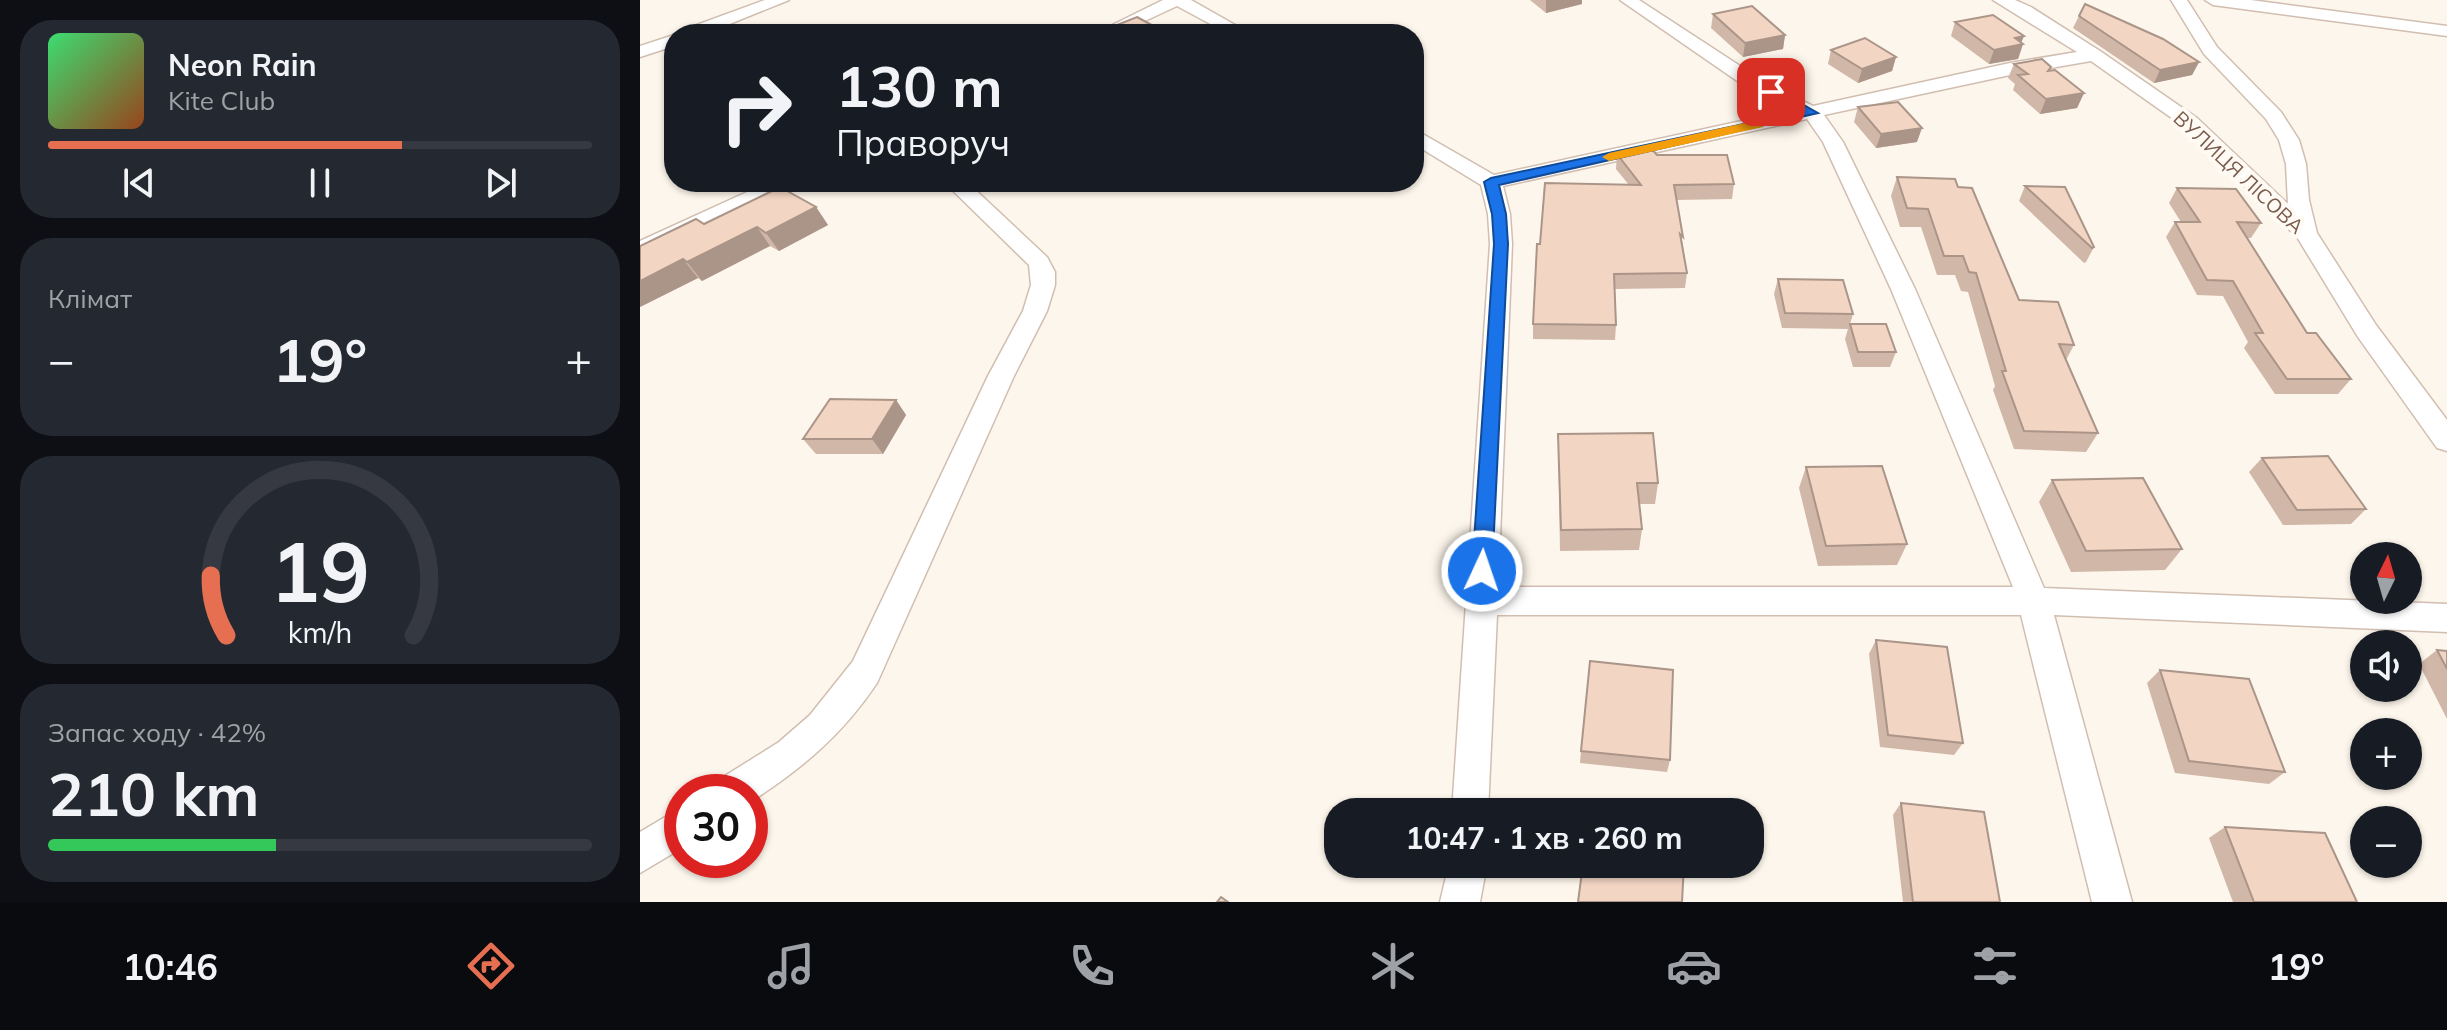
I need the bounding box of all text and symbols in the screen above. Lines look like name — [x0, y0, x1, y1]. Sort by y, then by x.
text: Neon Rain — [168, 46, 317, 84]
text: 130 m — [836, 51, 1003, 121]
icon: right — [704, 56, 808, 160]
pin — [1737, 58, 1805, 126]
icon: arrive — [1749, 70, 1793, 114]
text: Kite Club — [168, 84, 275, 117]
street label: ВУЛИЦЯ ЛІСОВА — [2169, 105, 2310, 239]
text: Праворуч — [836, 120, 1010, 165]
icon: previous — [117, 161, 161, 205]
icon: pause — [298, 161, 342, 205]
icon: next — [479, 161, 523, 205]
text: Клімат — [48, 282, 132, 315]
text: 19° — [273, 322, 367, 397]
text: − — [48, 332, 74, 387]
text: + — [566, 332, 592, 387]
text: 19 — [270, 518, 370, 623]
position arrow — [1440, 529, 1524, 613]
north arrow — [2350, 542, 2422, 614]
map controls — [2350, 542, 2422, 878]
text: km/h — [288, 614, 352, 650]
button: sound — [2350, 630, 2422, 702]
text: Запас ходу · 42% — [48, 716, 266, 749]
button: + — [2350, 718, 2422, 790]
text: 210 km — [48, 756, 260, 831]
speed limit sign: 30 — [664, 774, 768, 878]
button: − — [2350, 806, 2422, 878]
text: 10:47 · 1 хв · 260 m — [1405, 819, 1683, 857]
icon: directions — [463, 938, 519, 994]
icon: music — [763, 938, 819, 994]
icon: phone — [1064, 938, 1120, 994]
icon: climate — [1365, 938, 1421, 994]
icon: car — [1666, 938, 1722, 994]
icon: filters — [1967, 938, 2023, 994]
text: 10:46 — [122, 944, 218, 989]
text: 19° — [2268, 944, 2325, 989]

